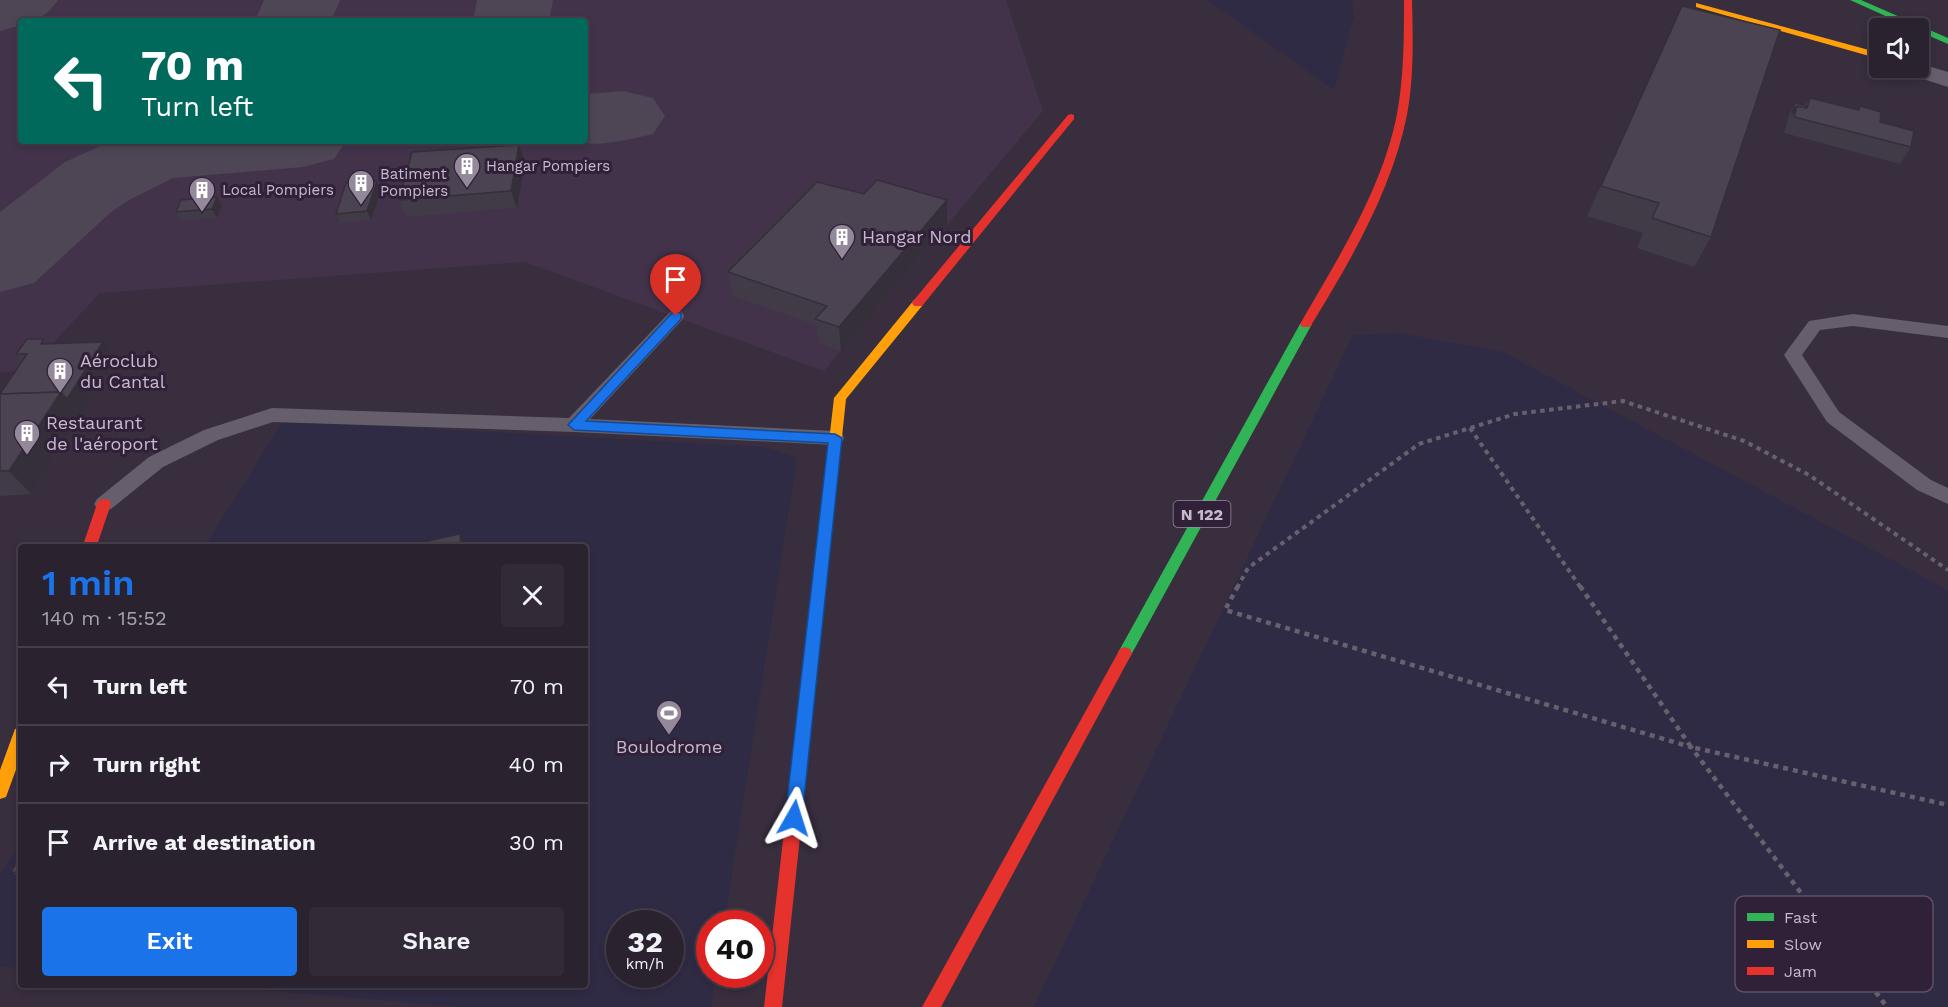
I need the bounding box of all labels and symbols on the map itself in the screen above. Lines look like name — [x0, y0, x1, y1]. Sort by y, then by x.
building icon: Hangar Pompiers — [452, 151, 482, 189]
place label: Hangar Pompiers — [486, 157, 610, 175]
place label: Batiment Pompiers — [380, 165, 448, 200]
building icon: Batiment Pompiers — [346, 168, 376, 206]
building icon: Local Pompiers — [187, 175, 217, 213]
place label: Local Pompiers — [222, 181, 334, 199]
building icon: Hangar Nord — [827, 222, 857, 260]
place label: Hangar Nord — [862, 226, 971, 247]
pin — [650, 254, 701, 316]
place label: Aéroclub du Cantal — [80, 350, 166, 392]
building icon: Aéroclub du Cantal — [45, 356, 75, 394]
place label: Restaurant de l'aéroport — [46, 412, 158, 454]
building icon: Restaurant de l'aéroport — [12, 418, 42, 456]
road number: N 122 — [1174, 501, 1230, 527]
sports icon: Boulodrome — [654, 698, 684, 736]
place label: Boulodrome — [616, 736, 722, 757]
position arrow — [762, 786, 826, 850]
legend — [1735, 896, 1933, 992]
text: Fast — [1784, 908, 1817, 927]
speed limit sign: 40 — [696, 910, 774, 988]
text: Slow — [1784, 935, 1822, 954]
text: Jam — [1784, 962, 1817, 981]

